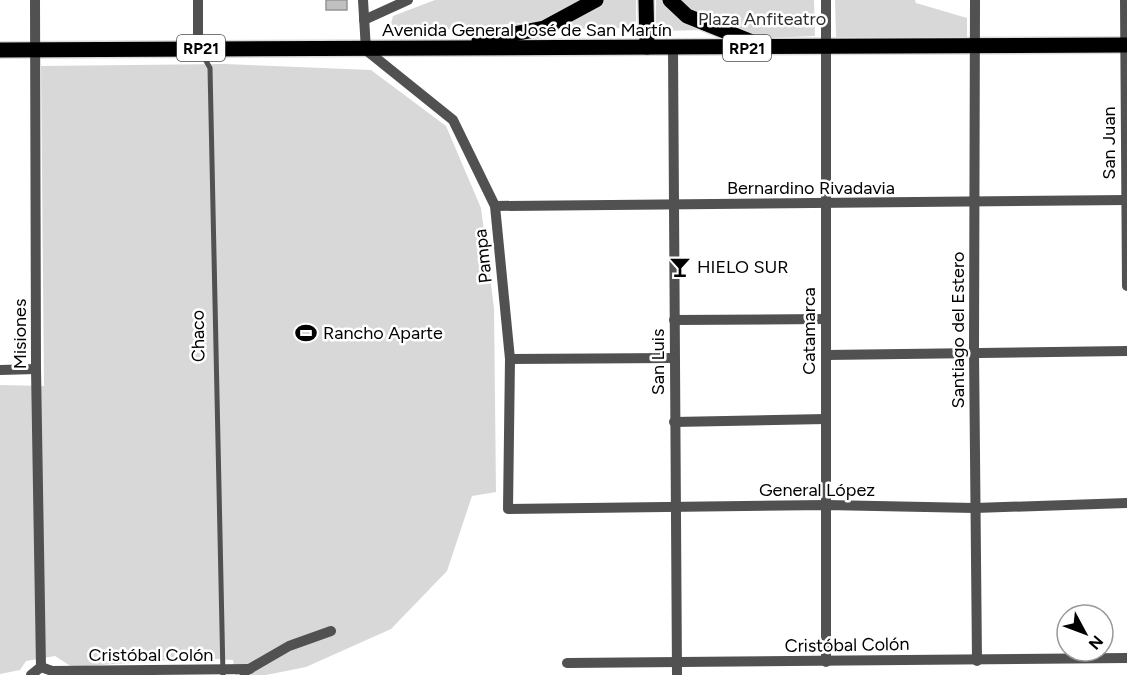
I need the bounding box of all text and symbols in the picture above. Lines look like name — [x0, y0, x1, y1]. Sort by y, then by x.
park label: Plaza Anfiteatro — [698, 8, 826, 30]
street label: Avenida General José de San Martín — [382, 19, 672, 41]
road number: RP21 — [177, 35, 225, 61]
road number: RP21 — [723, 35, 771, 61]
street label: San Juan — [1098, 106, 1120, 180]
street label: Bernardino Rivadavia — [727, 177, 895, 199]
street label: Pampa — [469, 228, 497, 284]
street label: Santiago del Estero — [947, 252, 969, 408]
bar icon: HIELO SUR — [668, 255, 692, 279]
place label: HIELO SUR — [697, 256, 789, 278]
street label: Catamarca — [798, 287, 820, 375]
street label: Misiones — [9, 299, 31, 369]
street label: Chaco — [187, 310, 209, 362]
sports icon: Rancho Aparte — [294, 321, 318, 345]
place label: Rancho Aparte — [323, 322, 443, 344]
street label: San Luis — [647, 329, 669, 395]
street label: General López — [759, 479, 875, 501]
north arrow — [1055, 603, 1115, 663]
text: N — [1085, 632, 1107, 653]
street label: Cristóbal Colón — [784, 633, 910, 657]
street label: Cristóbal Colón — [89, 644, 213, 666]

